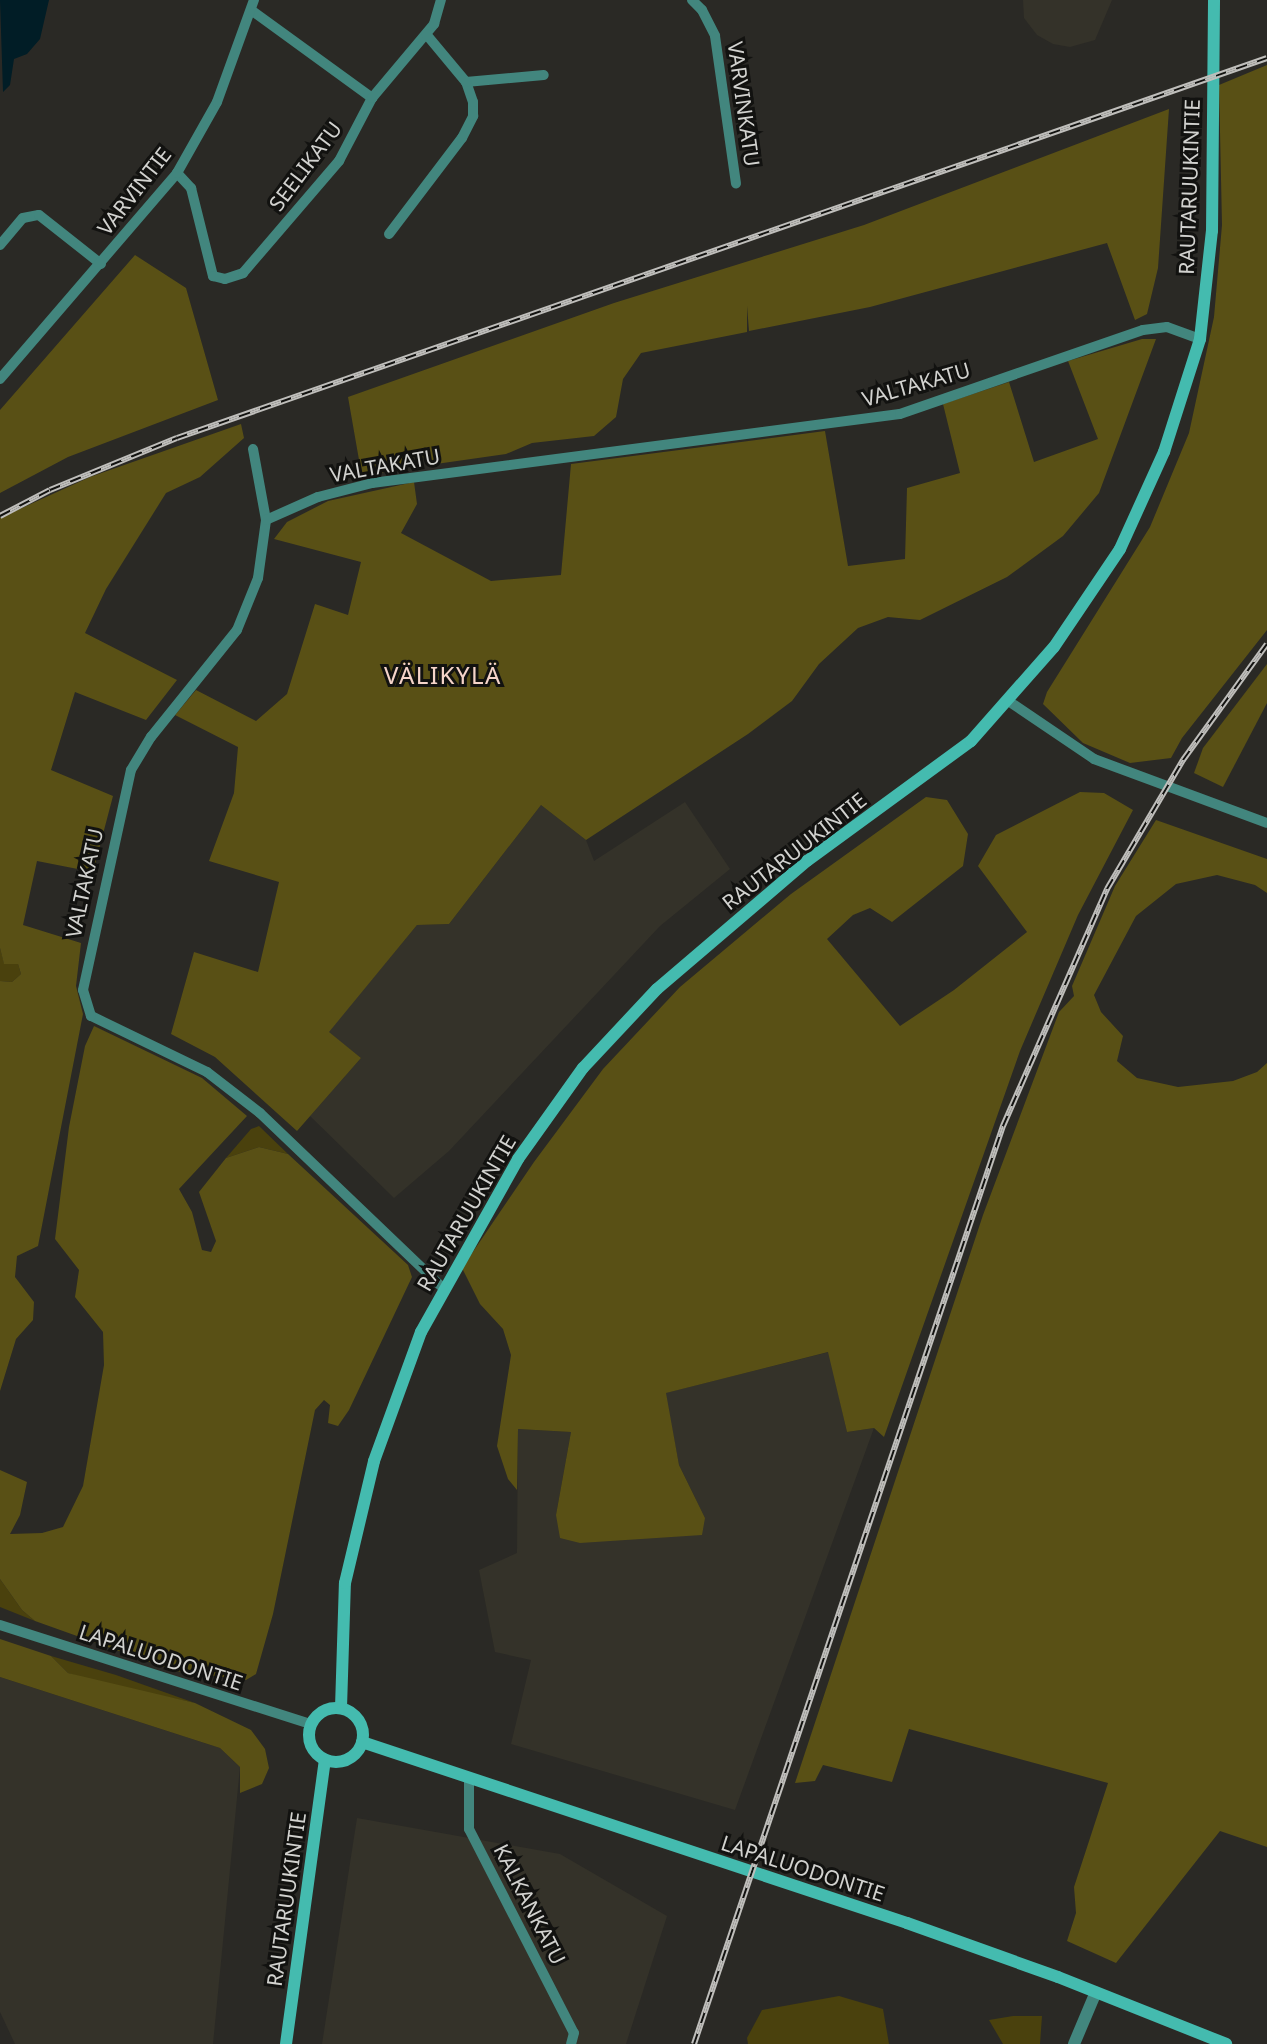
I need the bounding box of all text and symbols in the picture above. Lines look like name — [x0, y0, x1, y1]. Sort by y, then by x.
street label: VARVINKATU — [723, 40, 765, 168]
street label: RAUTARUUKINTIE — [1173, 99, 1205, 275]
street label: SEELIKATU — [263, 116, 347, 216]
street label: VARVINTIE — [92, 142, 176, 240]
street label: VALTAKATU — [859, 357, 973, 411]
street label: VALTAKATU — [328, 443, 442, 487]
district label: VÄLIKYLÄ — [384, 661, 502, 689]
street label: RAUTARUUKINTIE — [717, 787, 871, 915]
street label: VALTAKATU — [60, 826, 108, 940]
street label: RAUTARUUKINTIE — [411, 1131, 521, 1295]
street label: LAPALUODONTIE — [76, 1619, 246, 1695]
street label: RAUTARUUKINTIE — [261, 1810, 311, 1988]
street label: LAPALUODONTIE — [718, 1830, 888, 1906]
street label: KALKANKATU — [489, 1840, 571, 1968]

